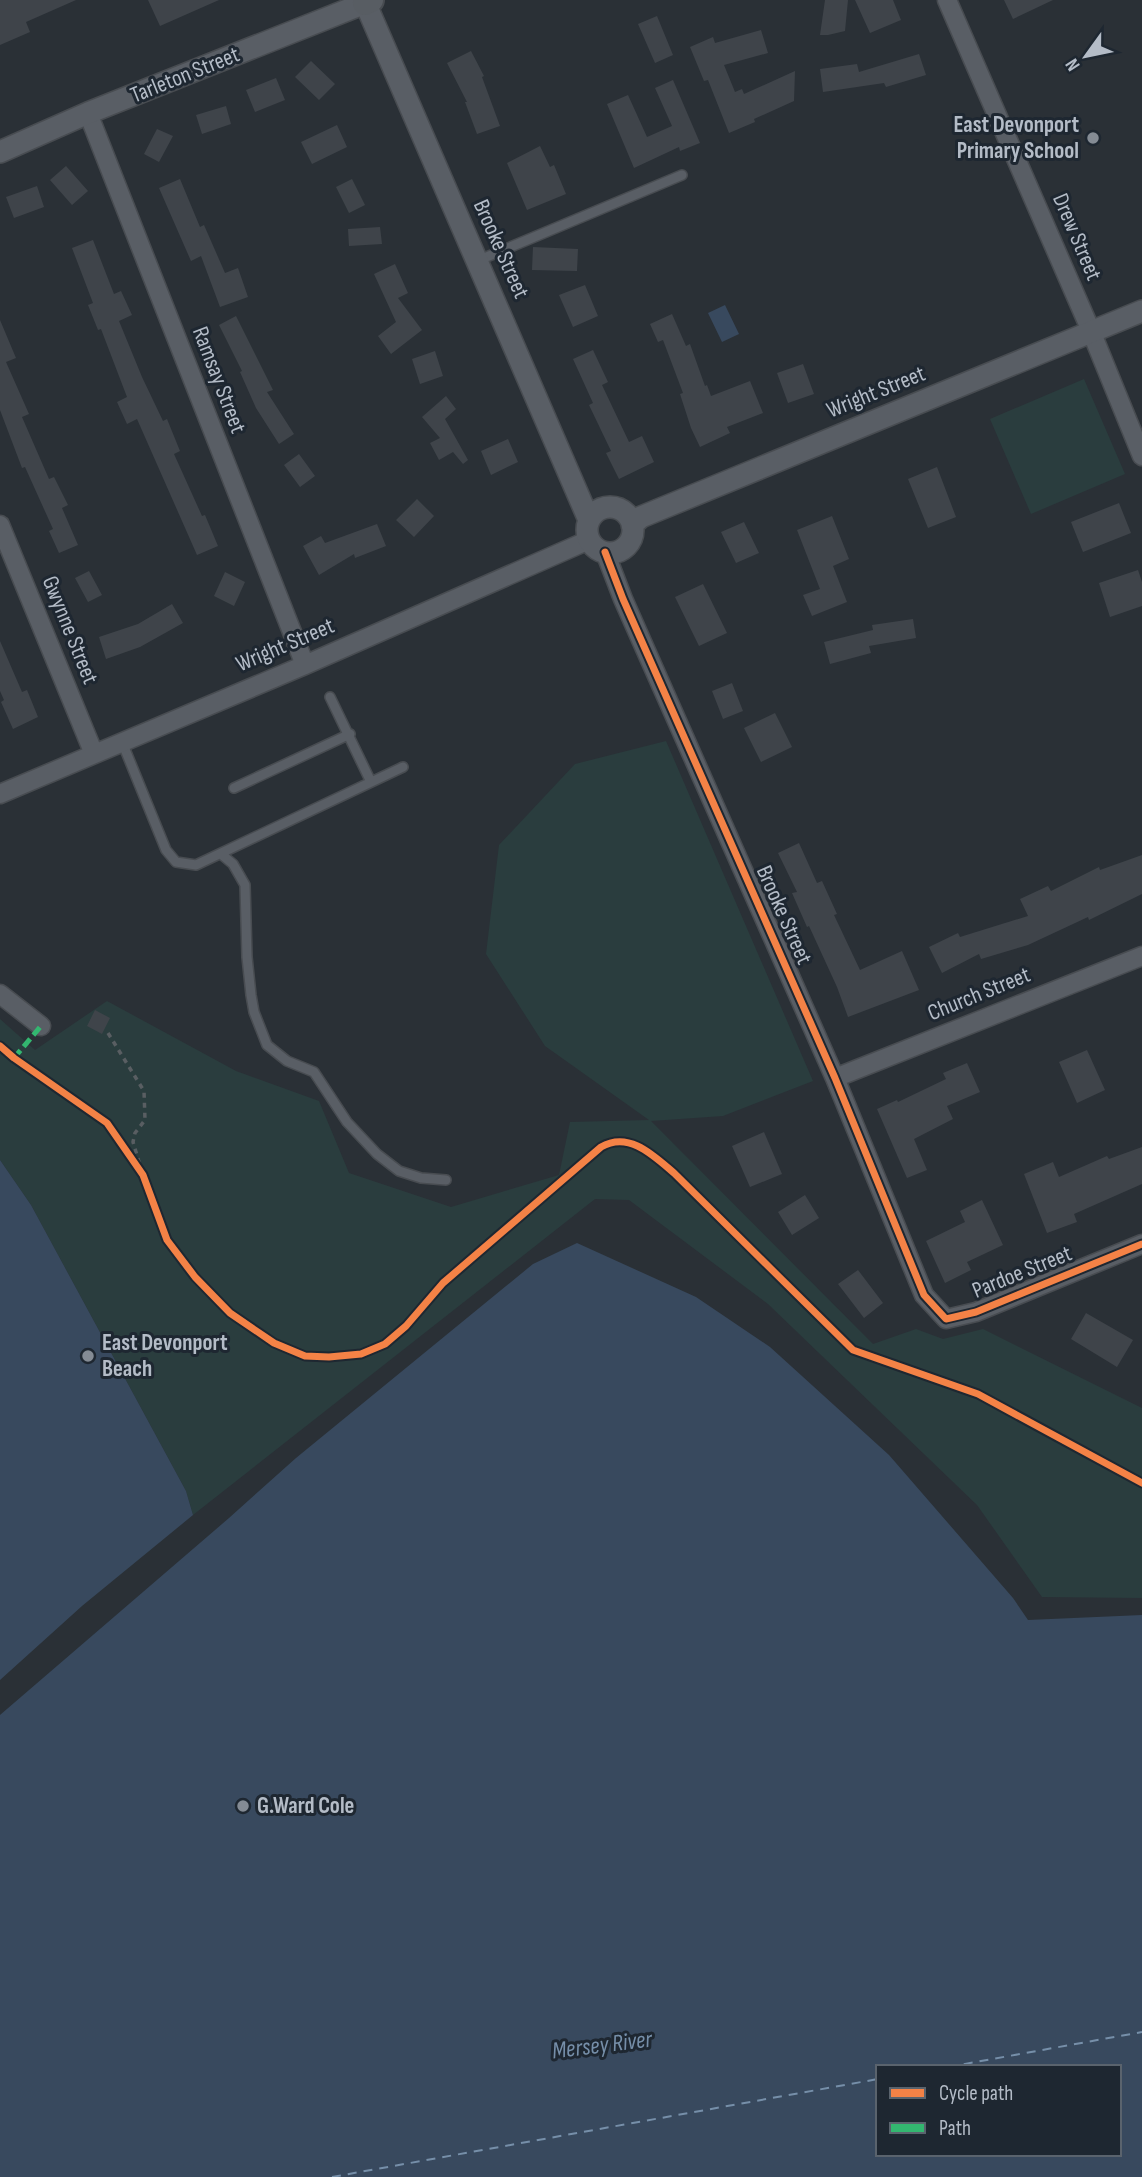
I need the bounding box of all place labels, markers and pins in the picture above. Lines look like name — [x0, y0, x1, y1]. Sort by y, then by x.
place label: East Devonport Primary School — [954, 111, 1079, 165]
marker: East Devonport Primary School — [1085, 130, 1101, 146]
place label: East Devonport Beach — [102, 1329, 228, 1383]
marker: East Devonport Beach — [80, 1348, 96, 1364]
place label: G.Ward Cole — [257, 1792, 354, 1820]
marker: G.Ward Cole — [235, 1798, 251, 1814]

